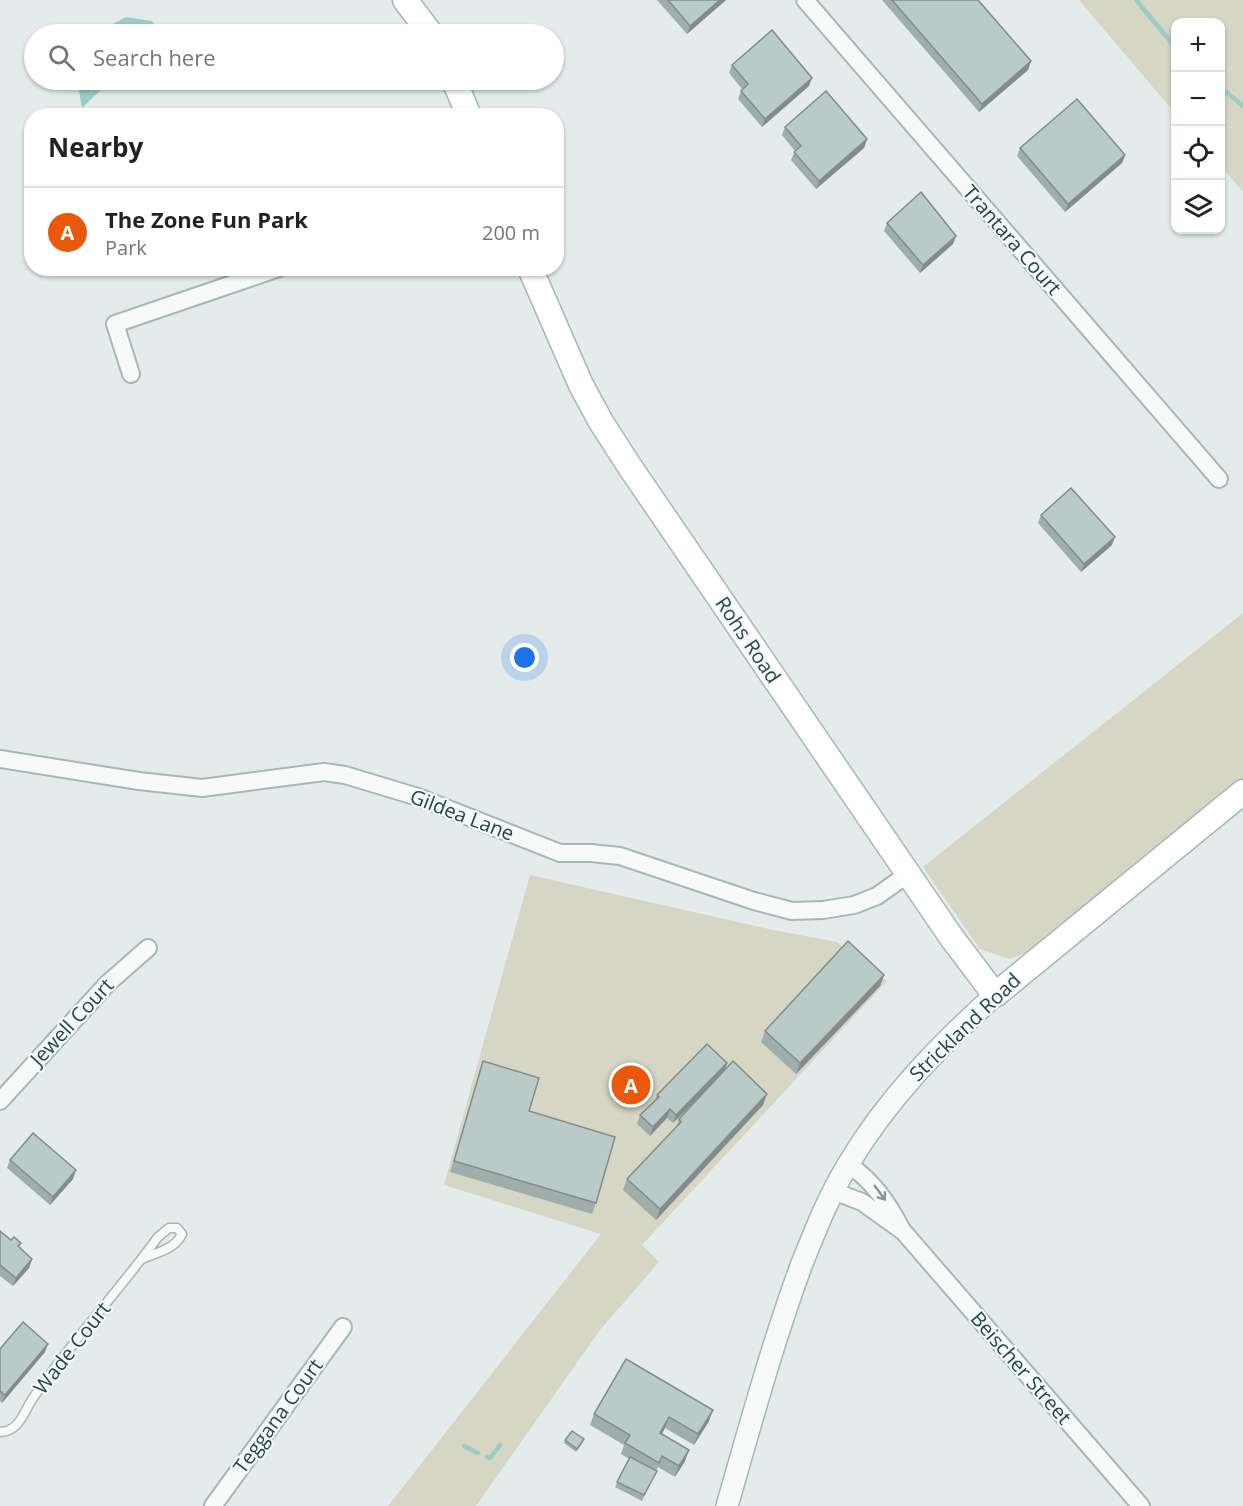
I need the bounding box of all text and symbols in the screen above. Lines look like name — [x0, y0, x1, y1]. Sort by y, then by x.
map controls — [1171, 18, 1225, 234]
button: + — [1171, 18, 1225, 72]
search box — [24, 24, 564, 90]
icon: search — [45, 41, 78, 74]
text: Search here — [93, 42, 216, 72]
button: − — [1171, 72, 1225, 126]
button: locate — [1171, 126, 1225, 180]
text: Nearby — [48, 129, 143, 165]
street label: Trantara Court — [957, 179, 1068, 300]
button: layers — [1171, 180, 1225, 234]
text: The Zone Fun Park — [105, 204, 308, 234]
text: A — [61, 219, 74, 246]
text: 200 m — [482, 219, 540, 246]
text: Park — [105, 234, 147, 261]
street label: Rohs Road — [710, 591, 787, 688]
your location — [510, 643, 539, 672]
street label: Gildea Lane — [406, 782, 518, 847]
street label: Strickland Road — [903, 967, 1026, 1087]
street label: Jewell Court — [23, 972, 119, 1073]
pin: A — [612, 1062, 650, 1108]
one-way arrow — [873, 1184, 886, 1200]
street label: Wade Court — [27, 1296, 116, 1400]
street label: Beischer Street — [965, 1306, 1078, 1430]
street label: Teggana Court — [227, 1353, 328, 1479]

